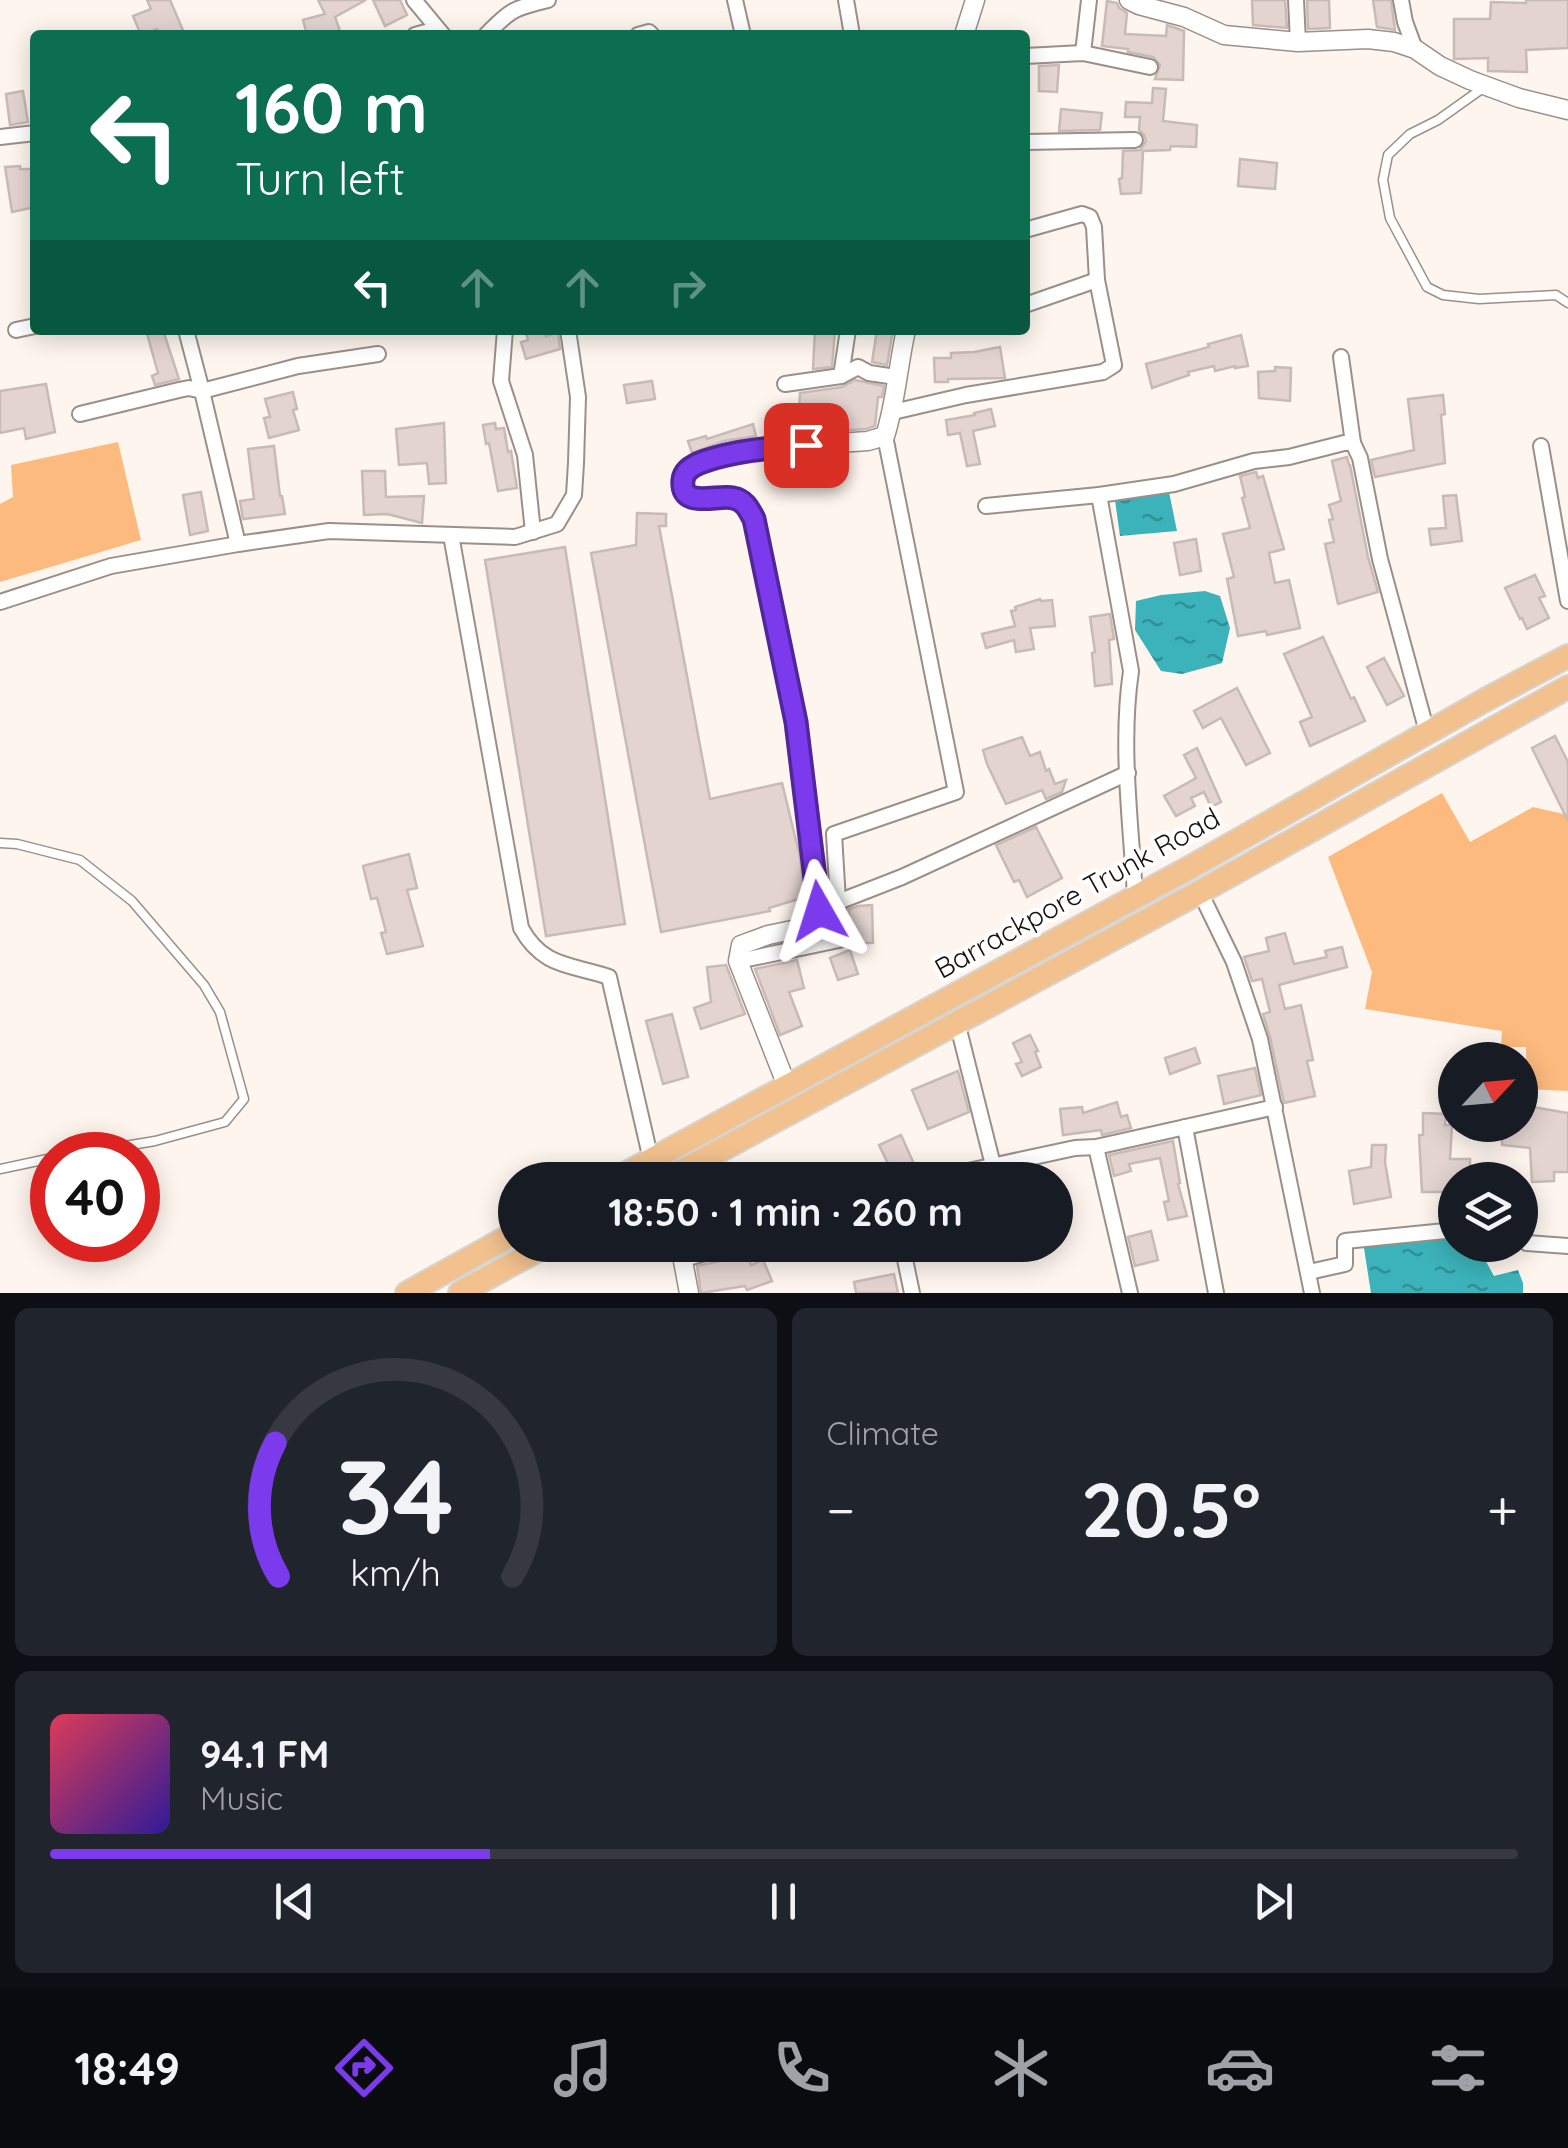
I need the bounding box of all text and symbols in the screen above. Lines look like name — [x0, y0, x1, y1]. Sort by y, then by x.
text: 160 m — [235, 63, 428, 151]
icon: left — [70, 70, 200, 200]
text: Turn left — [235, 150, 405, 206]
icon: left — [345, 260, 400, 315]
icon: ahead — [450, 260, 505, 315]
icon: ahead — [555, 260, 610, 315]
icon: right — [660, 260, 715, 315]
pin — [764, 403, 849, 488]
icon: arrive — [779, 418, 834, 473]
street label: Barrackpore Trunk Road — [928, 800, 1225, 986]
position arrow — [767, 859, 871, 963]
north arrow — [1438, 1042, 1538, 1142]
map controls — [1438, 1042, 1538, 1262]
speed limit sign: 40 — [30, 1132, 160, 1262]
button: layers — [1438, 1162, 1538, 1262]
text: 18:50 · 1 min · 260 m — [608, 1188, 963, 1236]
text: Climate — [827, 1413, 939, 1453]
text: 34 — [337, 1430, 454, 1560]
text: 20.5° — [1081, 1462, 1261, 1556]
text: − — [827, 1475, 855, 1544]
text: + — [1487, 1475, 1518, 1544]
text: km/h — [350, 1550, 441, 1595]
text: 94.1 FM — [200, 1730, 329, 1778]
text: Music — [200, 1778, 283, 1818]
icon: previous — [267, 1874, 322, 1929]
icon: pause — [756, 1874, 811, 1929]
icon: next — [1246, 1874, 1301, 1929]
icon: directions — [329, 2033, 399, 2103]
icon: music — [548, 2033, 618, 2103]
icon: phone — [767, 2033, 837, 2103]
icon: climate — [986, 2033, 1056, 2103]
icon: car — [1205, 2033, 1275, 2103]
icon: filters — [1423, 2033, 1493, 2103]
text: 18:49 — [74, 2040, 180, 2096]

